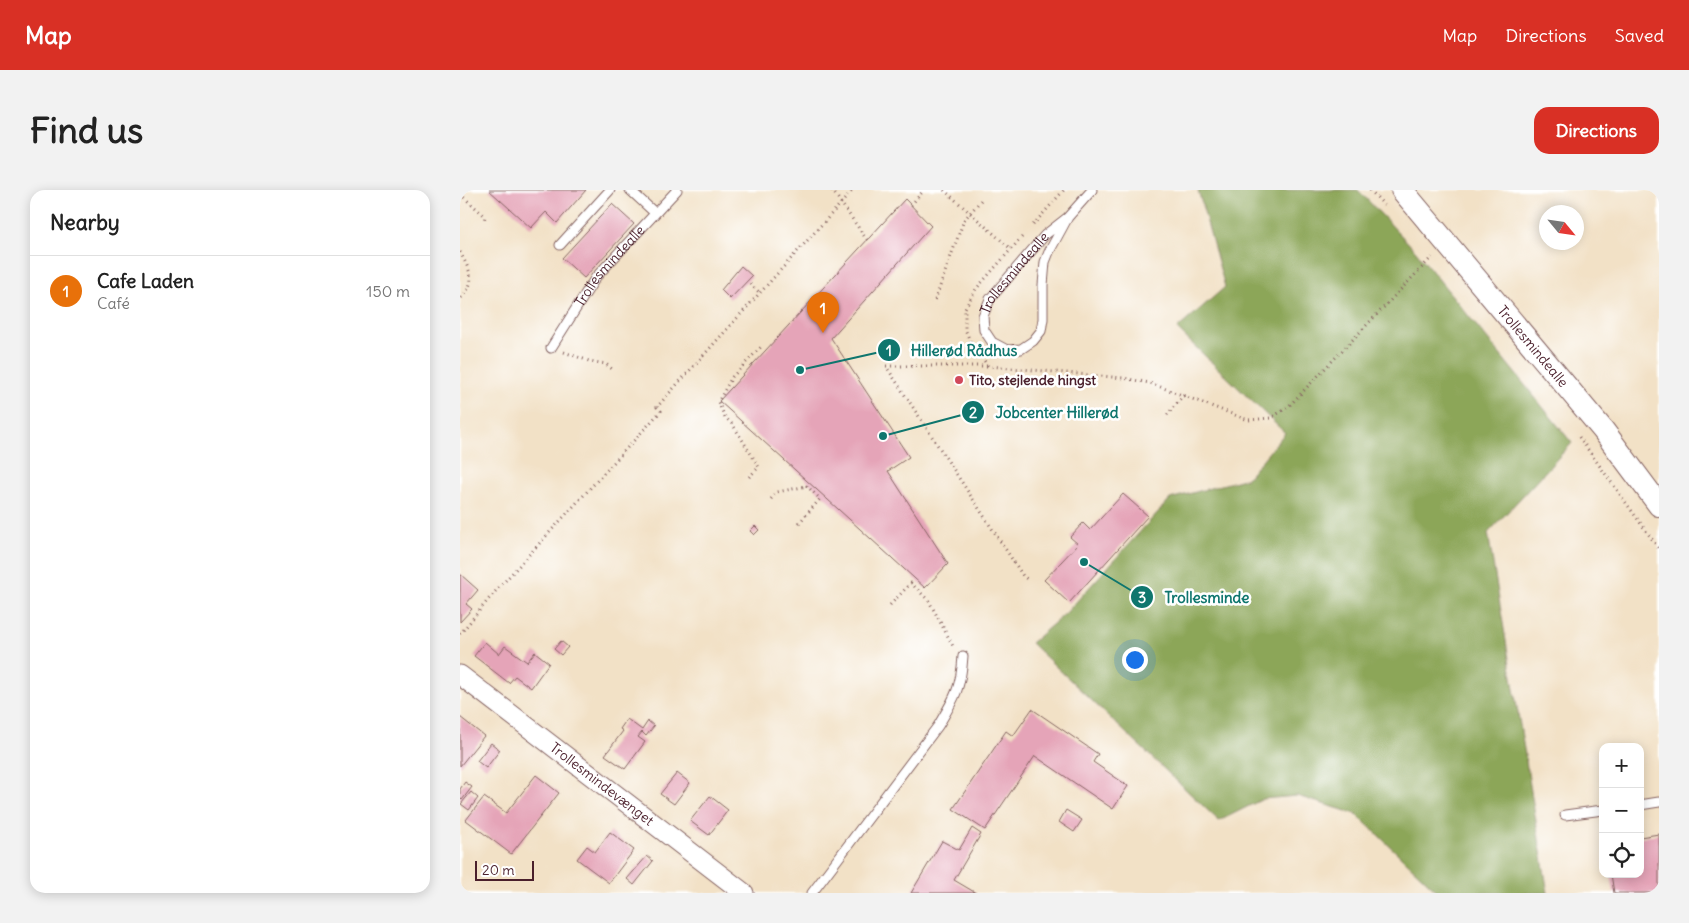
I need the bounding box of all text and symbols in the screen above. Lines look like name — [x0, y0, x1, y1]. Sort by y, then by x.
text: Map — [25, 20, 72, 50]
text: Map — [1442, 24, 1477, 47]
text: Directions — [1505, 24, 1587, 47]
text: Saved — [1615, 24, 1664, 47]
button: Directions — [1534, 107, 1659, 154]
text: Find us — [30, 108, 143, 152]
north arrow — [1539, 205, 1584, 250]
text: Nearby — [50, 209, 120, 236]
street label: Trollesmindealle — [570, 221, 649, 310]
street label: Trollesmindealle — [976, 228, 1053, 317]
text: Cafe Laden — [97, 269, 194, 293]
text: 1 — [63, 281, 69, 301]
text: 150 m — [366, 281, 410, 301]
pin: 1 — [807, 292, 839, 333]
text: Café — [97, 293, 130, 313]
street label: Trollesmindealle — [1494, 302, 1572, 391]
callout: Hillerød Rådhus — [876, 335, 1028, 365]
text: 1 — [886, 341, 892, 360]
text: Hillerød Rådhus — [911, 341, 1018, 360]
place label: Tito, stejlende hingst — [969, 371, 1096, 389]
marker: Tito, stejlende hingst — [953, 374, 965, 386]
callout: Jobcenter Hillerød — [960, 397, 1128, 427]
text: 2 — [969, 403, 977, 422]
text: Jobcenter Hillerød — [995, 403, 1119, 422]
callout: Trollesminde — [1130, 582, 1260, 612]
text: 3 — [1138, 588, 1146, 607]
text: Trollesminde — [1165, 588, 1249, 607]
your location — [1122, 647, 1148, 673]
street label: Trollesmindevænget — [547, 738, 658, 830]
map controls — [1599, 743, 1644, 878]
button: + — [1599, 743, 1644, 788]
button: − — [1599, 788, 1644, 833]
button: locate — [1599, 833, 1644, 878]
scale bar — [475, 858, 534, 881]
text: 20 m — [482, 861, 515, 879]

